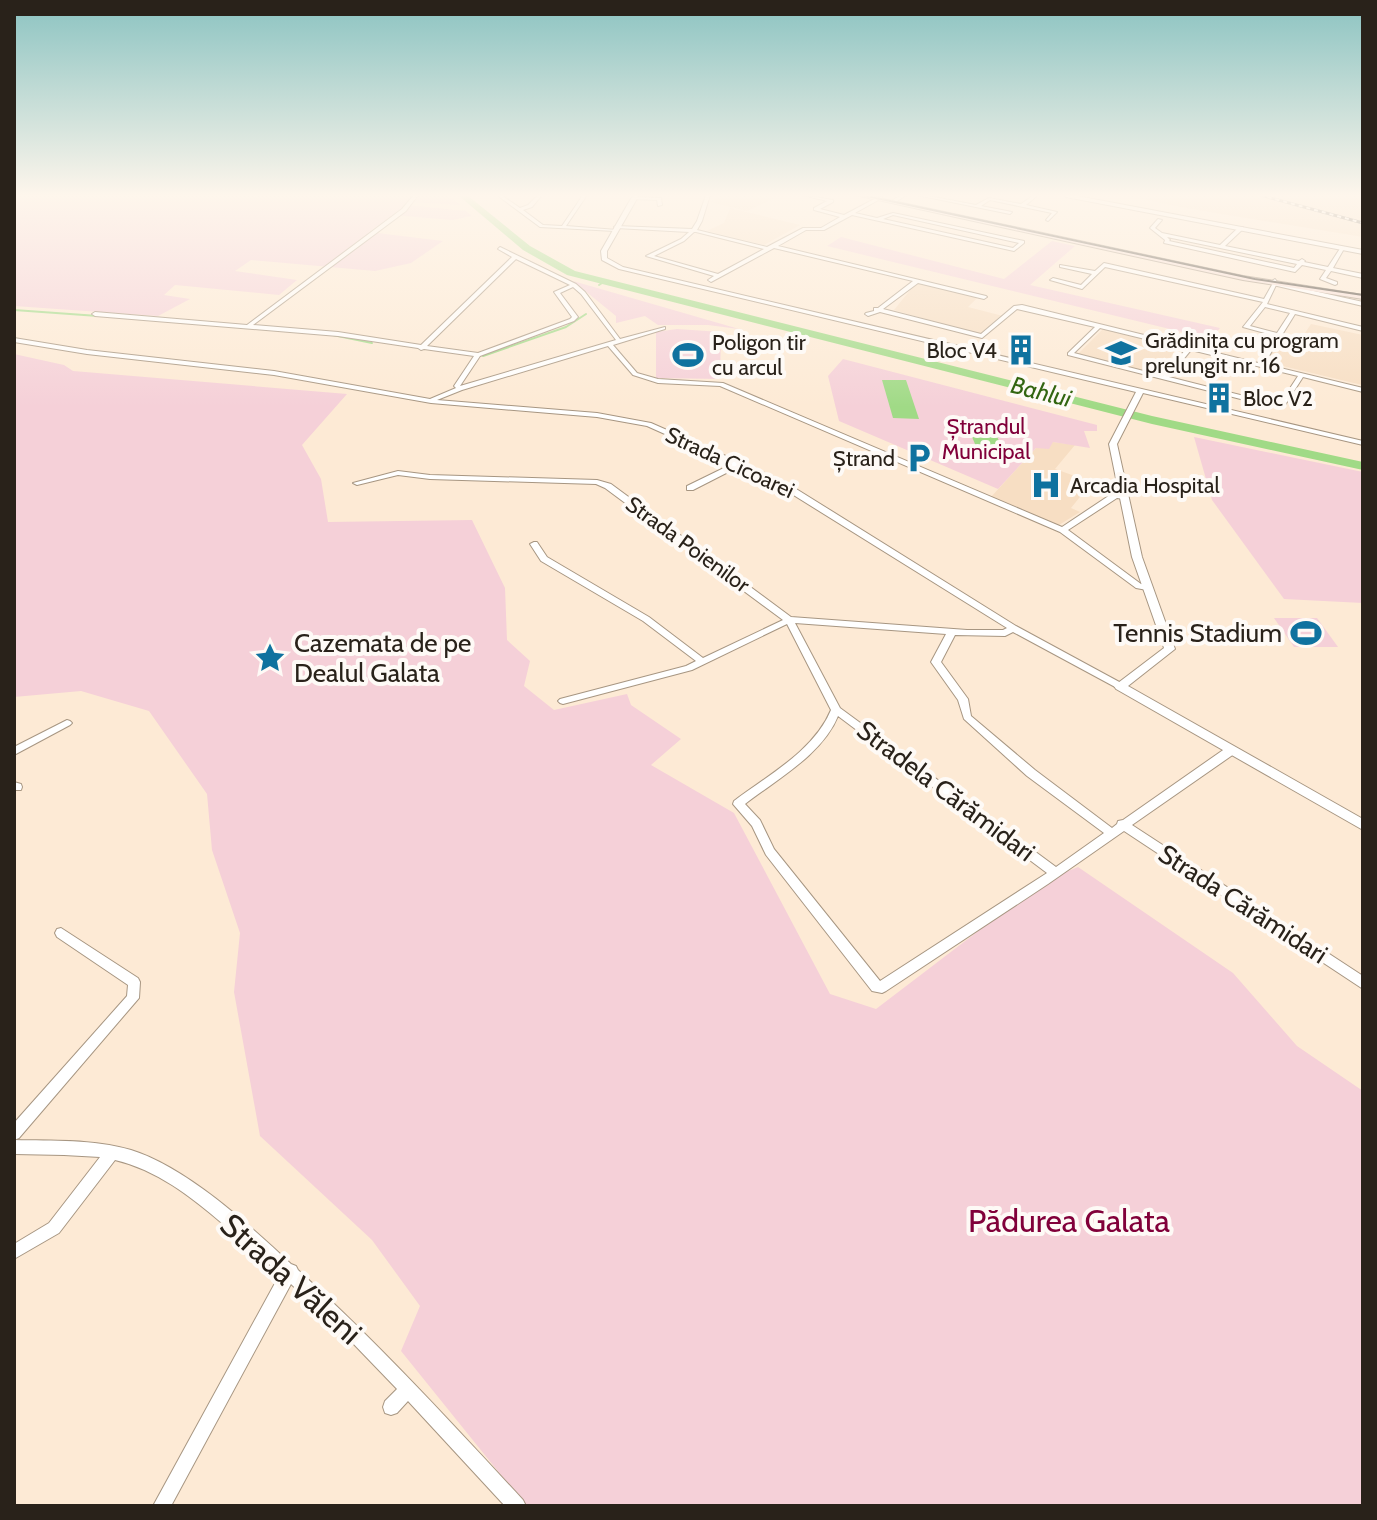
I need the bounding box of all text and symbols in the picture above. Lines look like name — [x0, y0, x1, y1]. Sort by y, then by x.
place label: Grădinița cu program prelungit nr. 16 — [1145, 327, 1339, 379]
place label: Poligon tir cu arcul — [712, 329, 806, 381]
building icon: Bloc V4 — [1004, 333, 1038, 367]
school or university icon: Grădinița cu program prelungit nr. 16 — [1104, 336, 1138, 370]
place label: Bloc V4 — [927, 337, 997, 364]
sports icon: Poligon tir cu arcul — [671, 338, 705, 372]
water label: Bahlui — [1008, 370, 1075, 413]
building icon: Bloc V2 — [1202, 381, 1236, 415]
place label: Bloc V2 — [1243, 385, 1313, 412]
park label: Ștrandul Municipal — [942, 413, 1031, 465]
street label: Strada Cicoarei — [661, 421, 798, 504]
parking icon: Ștrand — [902, 441, 936, 475]
place label: Ștrand — [833, 445, 895, 473]
hospital icon: Arcadia Hospital — [1029, 468, 1063, 502]
place label: Arcadia Hospital — [1070, 472, 1220, 499]
street label: Strada Poienilor — [621, 490, 755, 598]
sports icon: Tennis Stadium — [1289, 616, 1323, 650]
place label: Tennis Stadium — [1113, 617, 1282, 649]
place label: Cazemata de pe Dealul Galata — [294, 627, 471, 689]
place icon: Cazemata de pe Dealul Galata — [253, 641, 287, 675]
street label: Stradela Cărămidari — [851, 714, 1041, 868]
street label: Strada Cărămidari — [1153, 838, 1333, 970]
park label: Pădurea Galata — [968, 1201, 1171, 1240]
street label: Strada Văleni — [213, 1205, 370, 1352]

